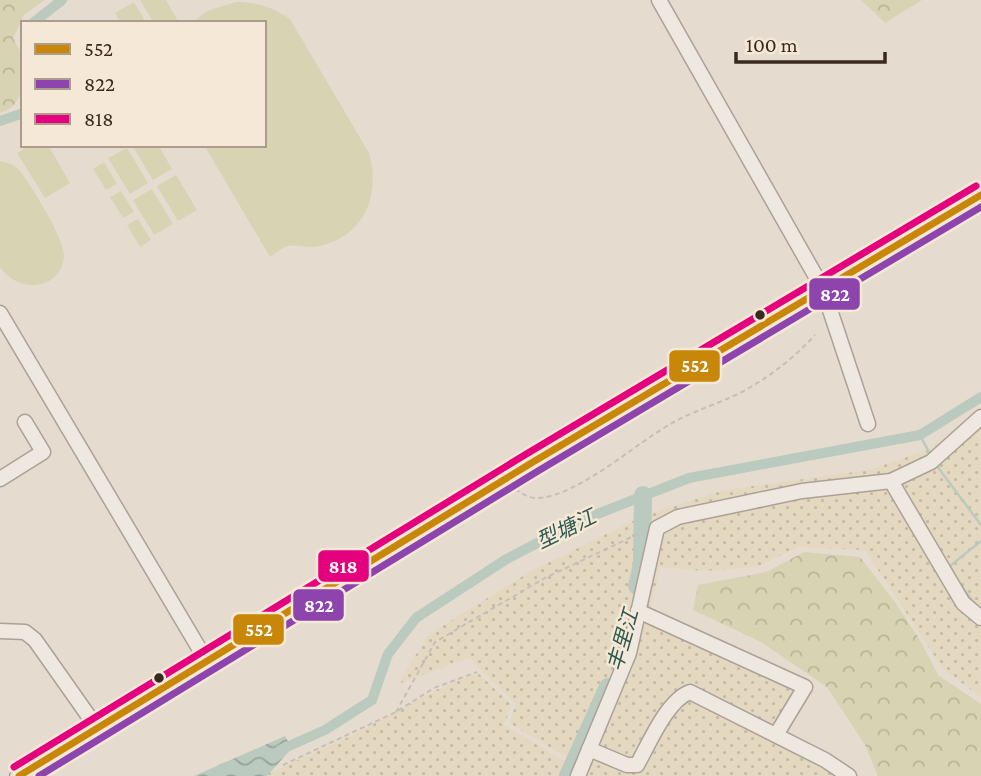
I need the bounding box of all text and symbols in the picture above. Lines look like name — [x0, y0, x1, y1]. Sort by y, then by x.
legend — [21, 21, 266, 147]
scale bar — [736, 21, 885, 65]
text: 100 m — [746, 33, 798, 57]
text: 552 — [84, 37, 113, 61]
text: 822 — [84, 72, 115, 96]
text: 818 — [84, 107, 114, 131]
line badge: 822 — [808, 277, 861, 311]
text: 822 — [820, 284, 850, 305]
unlabelled marker — [753, 308, 767, 322]
line badge: 552 — [668, 349, 721, 383]
text: 552 — [681, 355, 709, 376]
water label: 型塘江 — [532, 504, 601, 554]
line badge: 818 — [317, 549, 370, 583]
text: 818 — [328, 556, 358, 577]
line badge: 822 — [292, 588, 345, 622]
text: 822 — [304, 595, 334, 616]
water label: 丰里江 — [603, 604, 644, 674]
line badge: 552 — [232, 613, 285, 646]
text: 552 — [245, 619, 273, 640]
unlabelled marker — [152, 671, 166, 685]

